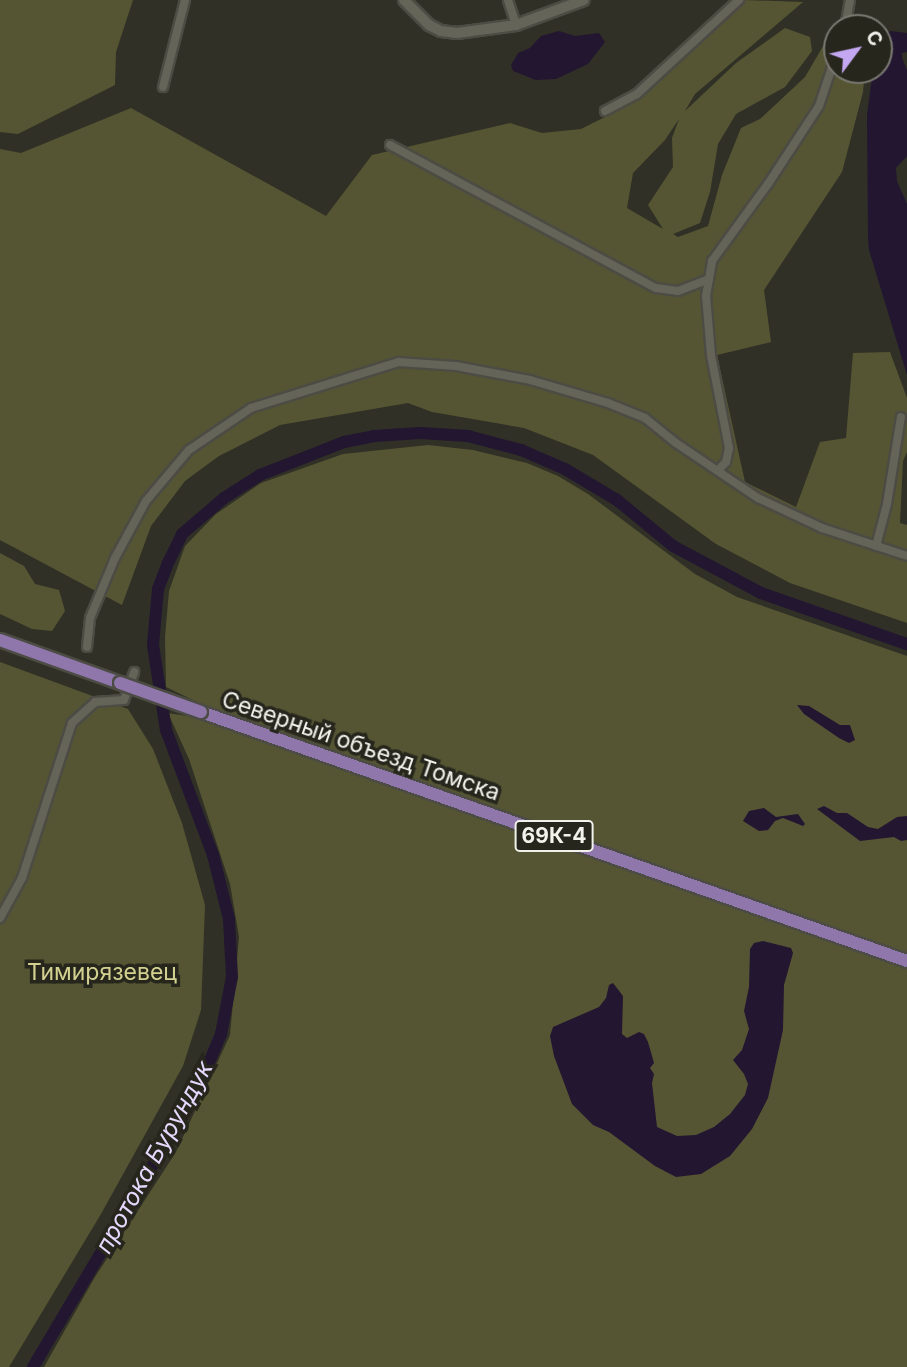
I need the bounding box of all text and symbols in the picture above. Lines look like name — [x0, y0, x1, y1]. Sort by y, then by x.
north arrow — [823, 14, 893, 84]
text: С — [861, 26, 888, 51]
street label: Северный объезд Томска — [218, 685, 504, 807]
road number: 69К-4 — [514, 818, 594, 854]
park label: Тимирязевец — [27, 958, 177, 986]
water label: протока Бурундук — [89, 1056, 219, 1258]

